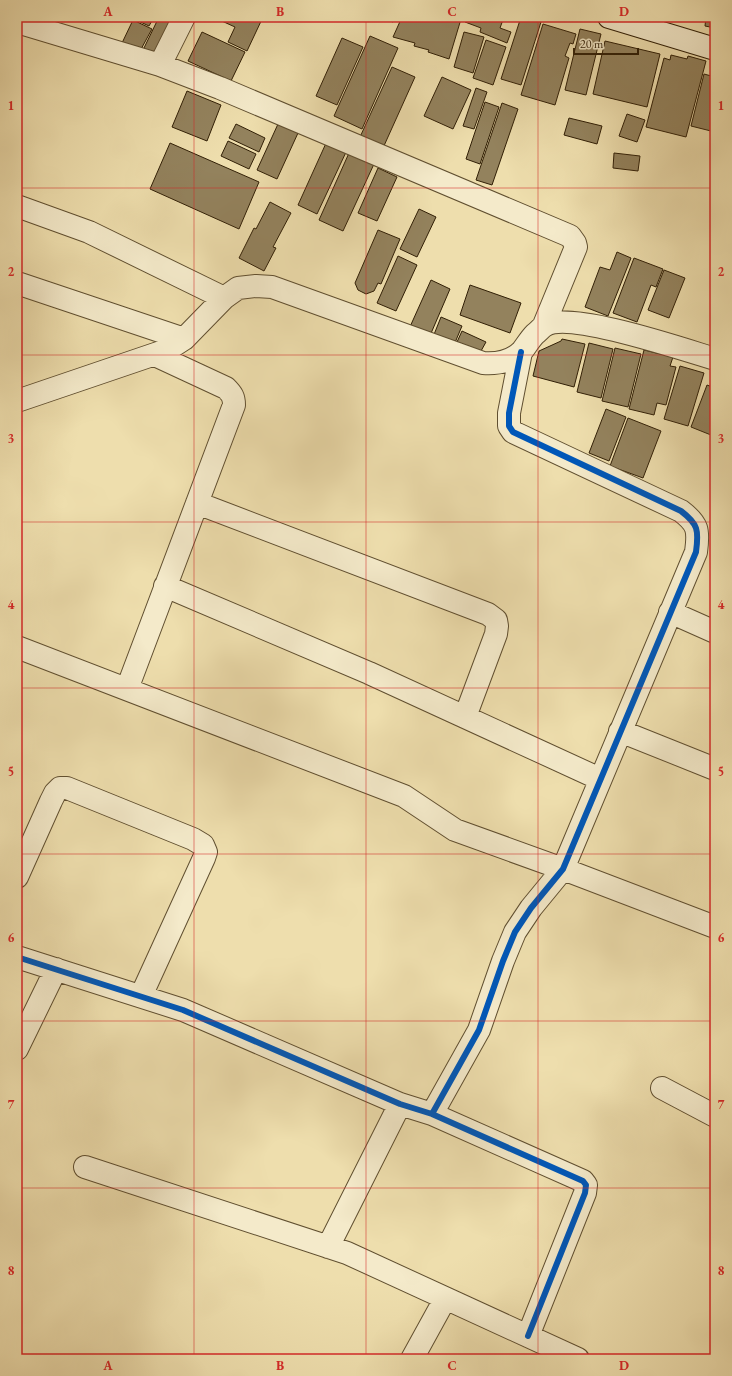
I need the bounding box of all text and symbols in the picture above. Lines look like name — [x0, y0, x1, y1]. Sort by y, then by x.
text: A — [102, 3, 113, 20]
text: B — [276, 3, 284, 20]
text: C — [447, 3, 457, 20]
text: D — [619, 3, 629, 20]
scale bar — [574, 30, 638, 56]
text: 20 m — [580, 36, 604, 52]
text: 1 — [8, 97, 15, 114]
text: 1 — [718, 97, 725, 114]
text: 2 — [8, 263, 15, 280]
text: 2 — [718, 263, 725, 280]
text: 3 — [8, 430, 15, 447]
text: 3 — [718, 430, 725, 447]
text: 4 — [8, 596, 15, 613]
text: 4 — [718, 596, 725, 613]
text: 5 — [8, 763, 14, 780]
text: 5 — [718, 763, 724, 780]
text: 6 — [8, 929, 15, 946]
text: 6 — [718, 929, 725, 946]
text: 7 — [8, 1096, 15, 1113]
text: 7 — [718, 1096, 725, 1113]
text: 8 — [8, 1262, 15, 1279]
text: 8 — [718, 1262, 725, 1279]
text: A — [102, 1357, 113, 1374]
text: B — [276, 1357, 284, 1374]
text: C — [447, 1357, 457, 1374]
text: D — [619, 1357, 629, 1374]

